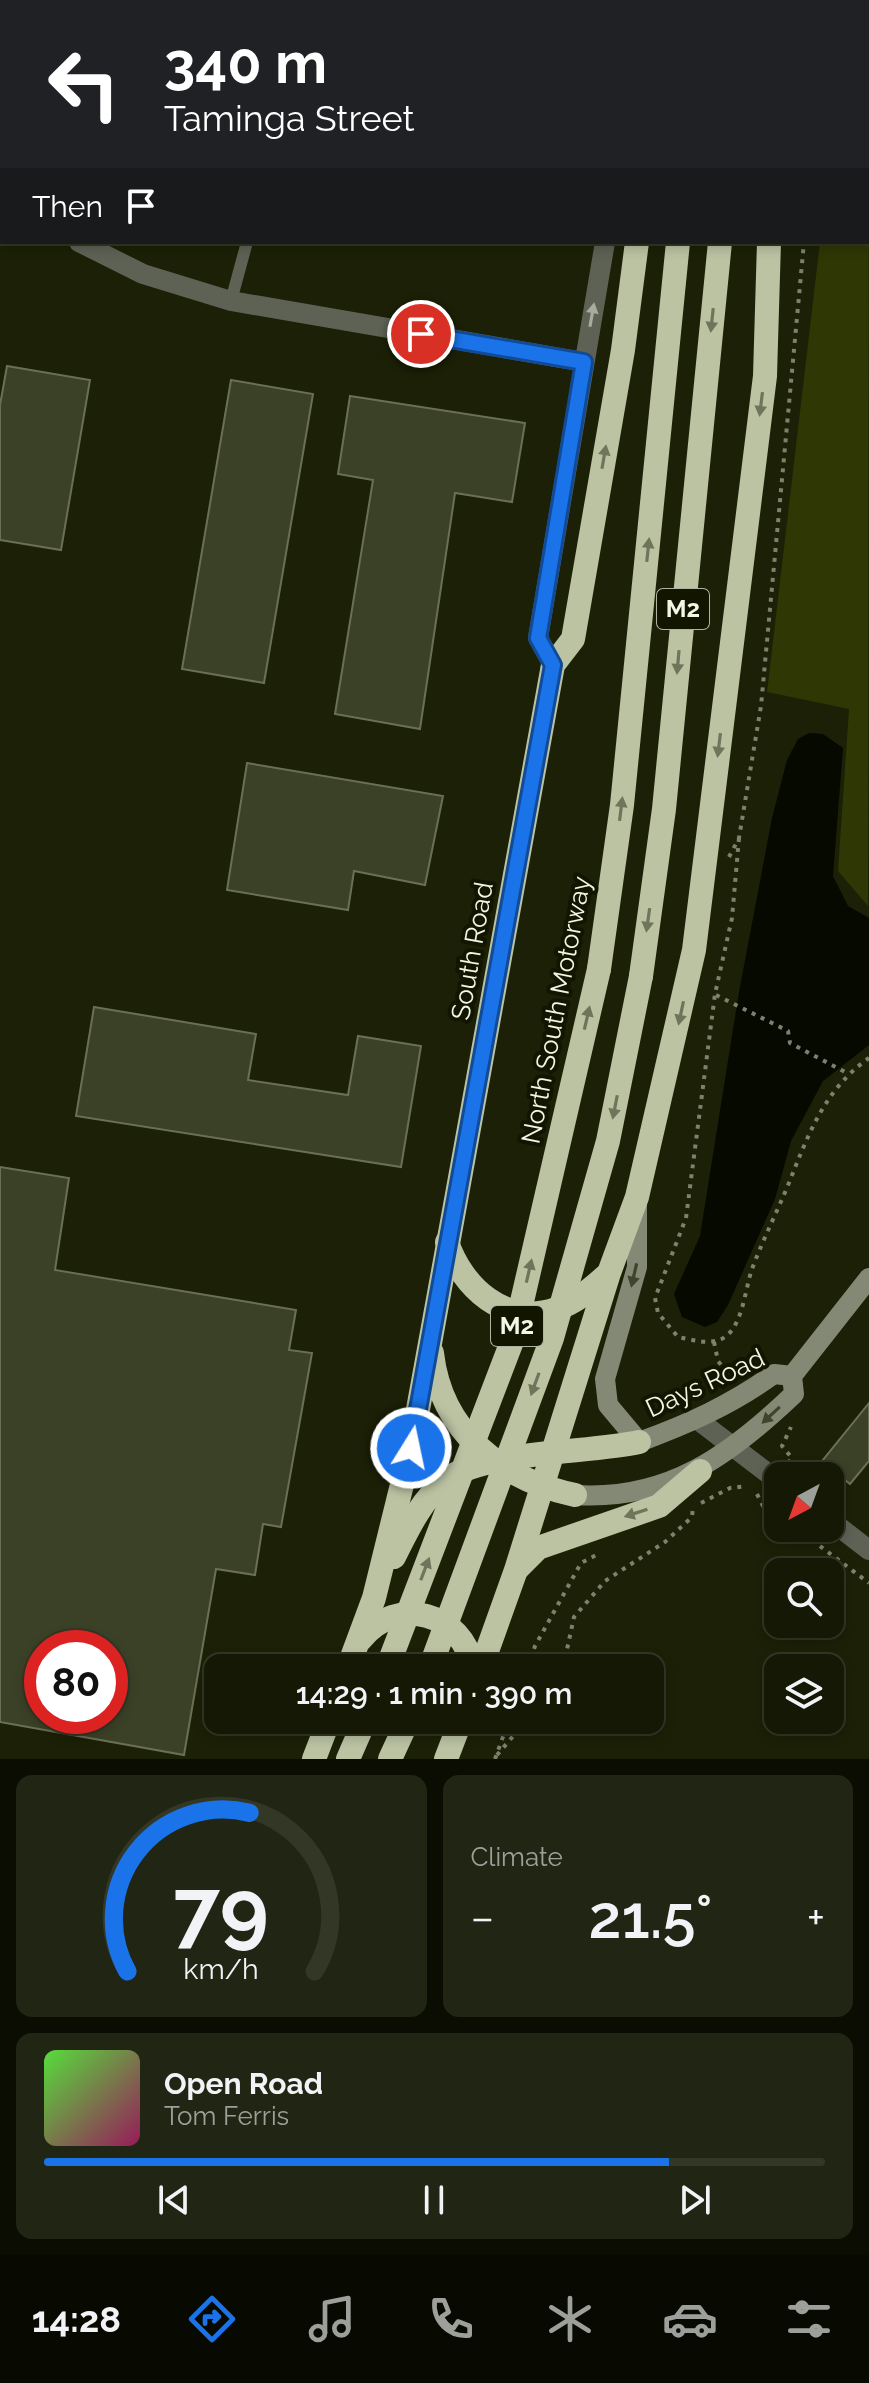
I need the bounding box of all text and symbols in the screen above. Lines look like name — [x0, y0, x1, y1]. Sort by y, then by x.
text: 340 m — [164, 30, 327, 96]
icon: left — [32, 32, 136, 136]
text: Taminga Street — [164, 97, 415, 139]
icon: arrive — [119, 184, 163, 228]
text: Then — [32, 189, 103, 224]
pin — [387, 300, 455, 368]
one-way arrow — [587, 302, 599, 327]
one-way arrow — [705, 307, 718, 332]
icon: arrive — [399, 312, 443, 356]
one-way arrow — [755, 392, 768, 417]
one-way arrow — [599, 444, 611, 469]
one-way arrow — [641, 537, 654, 562]
road number: M2 — [657, 589, 709, 629]
one-way arrow — [671, 650, 684, 675]
one-way arrow — [713, 733, 726, 758]
one-way arrow — [615, 796, 628, 821]
street label: North South Motorway — [515, 874, 597, 1146]
street label: South Road — [445, 880, 499, 1022]
one-way arrow — [641, 908, 654, 933]
one-way arrow — [674, 1001, 687, 1026]
one-way arrow — [581, 1005, 594, 1030]
one-way arrow — [608, 1095, 620, 1120]
one-way arrow — [523, 1259, 536, 1284]
one-way arrow — [627, 1262, 640, 1287]
road number: M2 — [491, 1306, 543, 1346]
street label: Days Road — [641, 1342, 769, 1424]
one-way arrow — [529, 1372, 541, 1396]
position arrow — [369, 1406, 453, 1490]
one-way arrow — [762, 1406, 781, 1424]
north arrow — [764, 1462, 844, 1542]
map controls — [764, 1462, 844, 1734]
one-way arrow — [624, 1508, 648, 1520]
one-way arrow — [419, 1557, 432, 1581]
button: search — [764, 1558, 844, 1638]
speed limit sign: 80 — [24, 1630, 128, 1734]
button: layers — [764, 1654, 844, 1734]
text: 14:29 · 1 min · 390 m — [296, 1676, 572, 1711]
text: Climate — [471, 1842, 563, 1872]
text: 79 — [173, 1860, 269, 1957]
text: 21.5° — [589, 1882, 712, 1952]
text: − — [471, 1892, 494, 1943]
text: + — [807, 1892, 825, 1943]
text: km/h — [184, 1952, 259, 1986]
text: Open Road — [164, 2066, 323, 2101]
text: Tom Ferris — [164, 2101, 289, 2131]
icon: previous — [152, 2178, 196, 2222]
icon: pause — [412, 2178, 456, 2222]
icon: next — [673, 2178, 717, 2222]
icon: directions — [184, 2291, 240, 2347]
icon: music — [304, 2291, 360, 2347]
icon: phone — [423, 2291, 479, 2347]
icon: climate — [542, 2291, 598, 2347]
icon: car — [662, 2291, 718, 2347]
icon: filters — [781, 2291, 837, 2347]
text: 14:28 — [32, 2298, 121, 2340]

